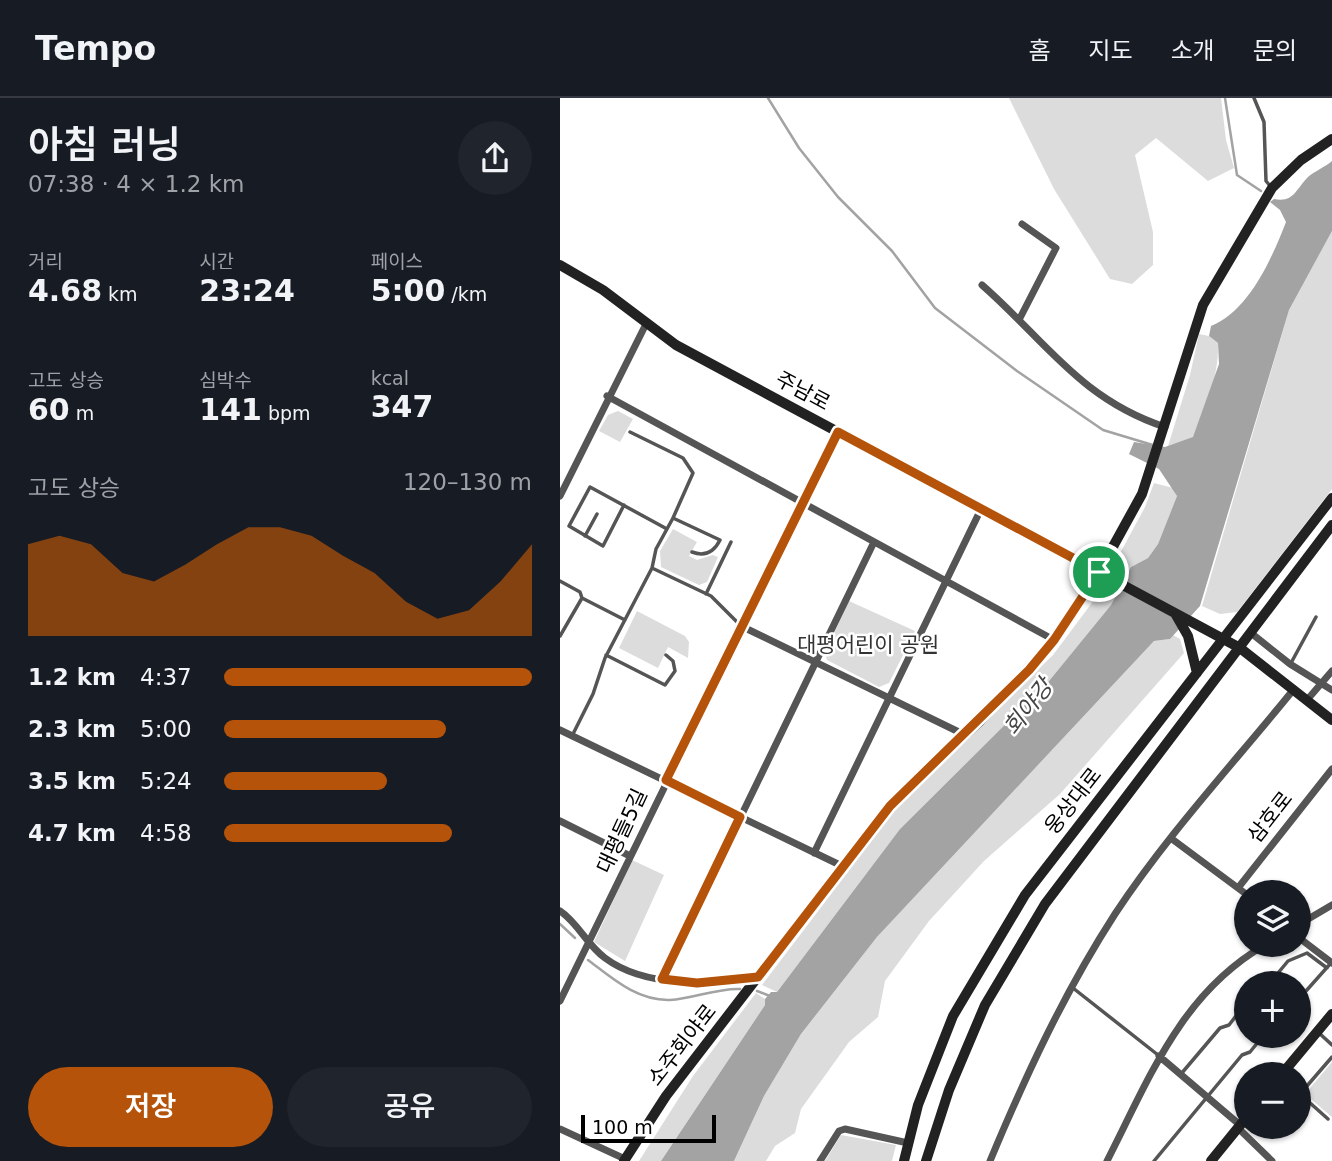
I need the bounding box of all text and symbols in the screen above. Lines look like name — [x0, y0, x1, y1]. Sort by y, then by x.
text: Tempo — [35, 29, 156, 68]
text: 홈 — [1028, 37, 1050, 65]
text: 지도 — [1088, 37, 1133, 65]
text: 소개 — [1171, 37, 1215, 65]
text: 문의 — [1253, 37, 1297, 65]
button: share — [458, 121, 532, 195]
text: 아침 러닝 — [28, 123, 181, 167]
text: 07:38 · 4 × 1.2 km — [28, 171, 244, 197]
text: 거리 — [28, 250, 63, 272]
text: 시간 — [199, 250, 234, 272]
text: 페이스 — [371, 250, 423, 272]
text: 4.68 — [28, 273, 102, 308]
text: 23:24 — [199, 273, 295, 308]
text: 5:00 — [371, 273, 445, 308]
text: km — [102, 283, 138, 305]
text: /km — [445, 283, 487, 305]
text: kcal — [371, 367, 409, 389]
street label: 주남로 — [772, 367, 834, 415]
text: 고도 상승 — [28, 369, 104, 391]
text: 심박수 — [199, 369, 252, 391]
text: 347 — [371, 389, 433, 424]
text: 60 — [28, 392, 70, 427]
text: 141 — [199, 392, 262, 427]
text: m — [70, 402, 94, 424]
text: bpm — [262, 402, 311, 424]
text: 120–130 m — [403, 469, 532, 495]
text: 고도 상승 — [28, 475, 120, 501]
pin — [1069, 542, 1129, 602]
icon: arrive — [1080, 553, 1118, 591]
park label: 대평어린이 공원 — [797, 633, 939, 657]
text: 1.2 km — [28, 664, 116, 690]
text: 4:37 — [140, 664, 192, 690]
water label: 회야강 — [998, 672, 1060, 740]
text: 2.3 km — [28, 716, 116, 742]
text: 5:00 — [140, 716, 192, 742]
street label: 웅상대로 — [1040, 763, 1106, 839]
text: 3.5 km — [28, 768, 116, 794]
text: 5:24 — [140, 768, 192, 794]
street label: 대평들5길 — [592, 785, 652, 877]
street label: 삼호로 — [1243, 787, 1297, 847]
text: 4.7 km — [28, 820, 116, 846]
text: 4:58 — [140, 820, 192, 846]
map controls — [1234, 880, 1311, 1139]
button: layers — [1234, 880, 1311, 957]
button: + — [1234, 971, 1311, 1048]
street label: 소주회야로 — [643, 1000, 721, 1090]
button: − — [1234, 1062, 1311, 1139]
button: 저장 — [28, 1067, 273, 1147]
button: 공유 — [287, 1067, 532, 1147]
scale bar — [581, 1112, 716, 1144]
text: 100 m — [592, 1116, 653, 1138]

